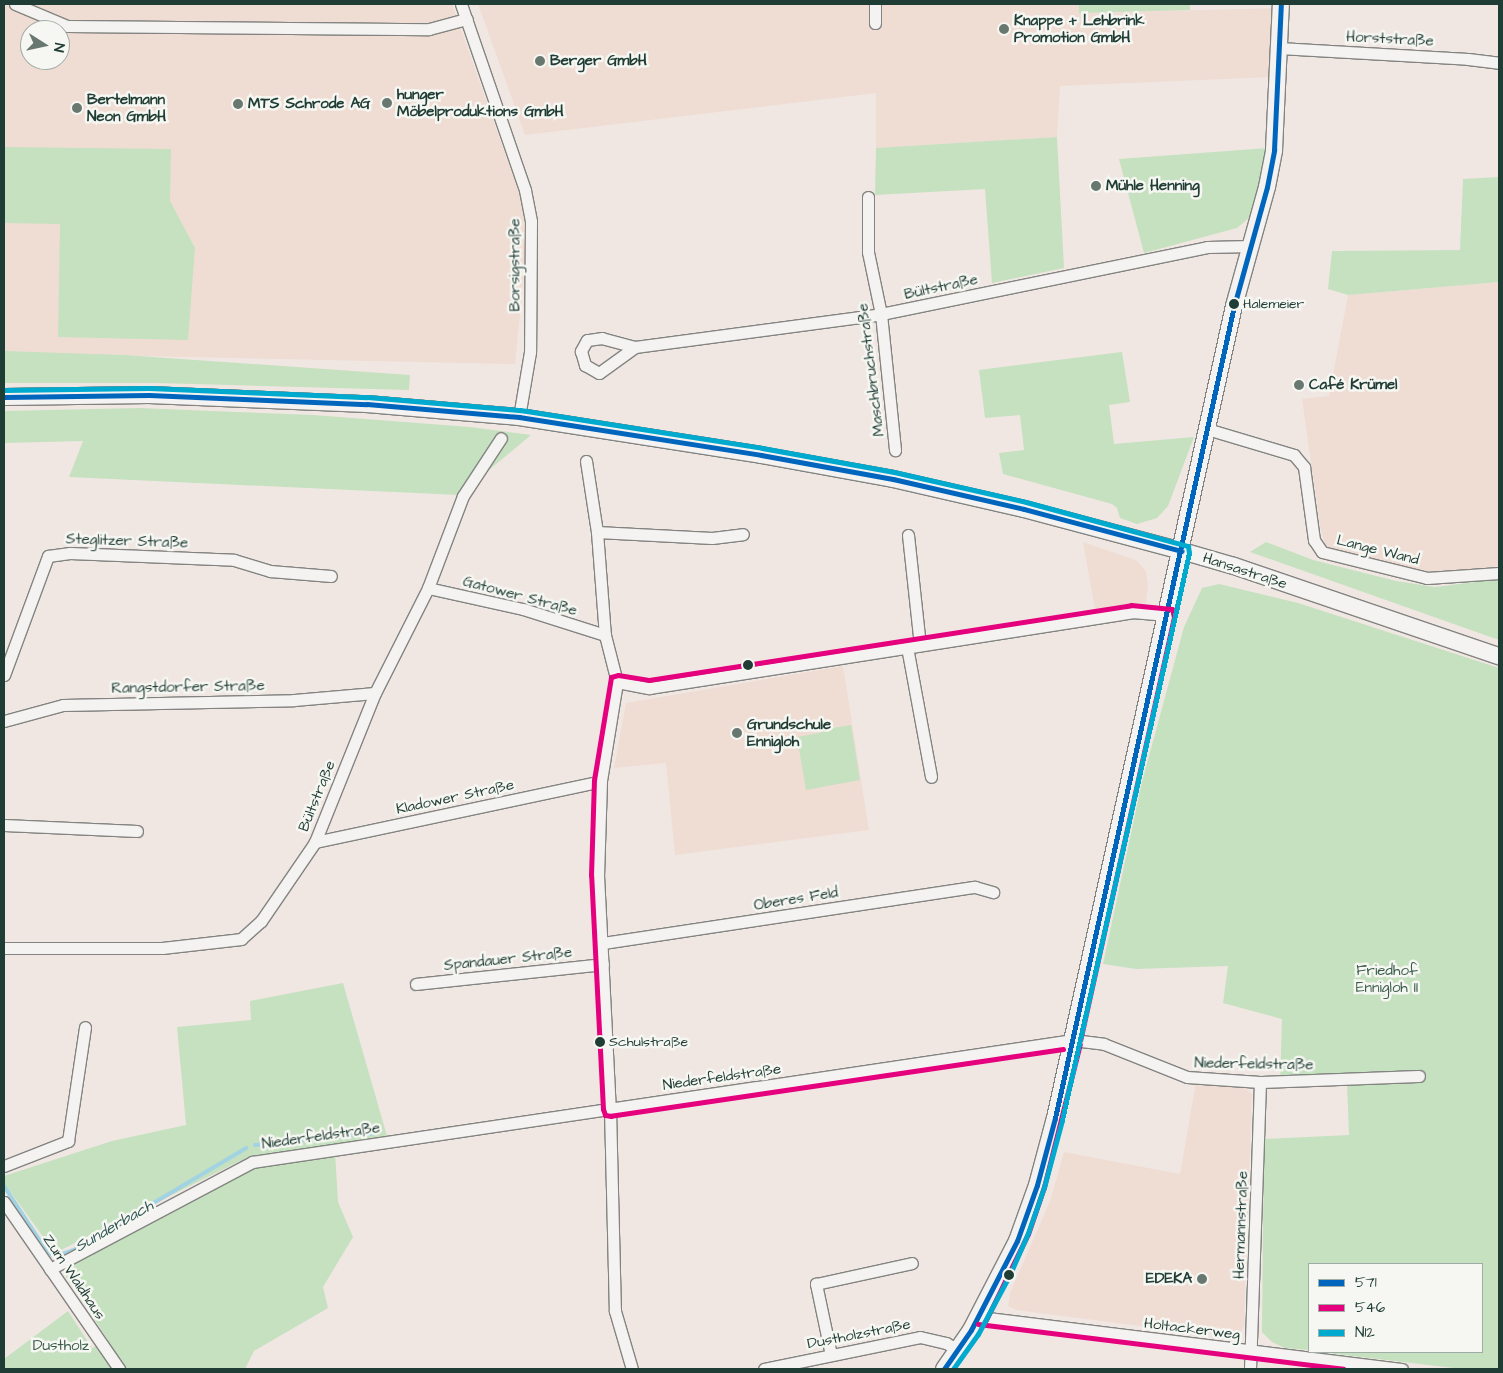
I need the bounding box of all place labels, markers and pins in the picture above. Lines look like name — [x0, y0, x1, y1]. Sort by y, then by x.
place label: Knappe + Lehbrink Promotion GmbH — [1014, 11, 1145, 46]
marker: Knappe + Lehbrink Promotion GmbH — [998, 23, 1010, 35]
place label: Berger GmbH — [550, 52, 647, 70]
marker: Berger GmbH — [534, 55, 546, 67]
place label: hunger Möbelproduktions GmbH — [397, 85, 564, 120]
place label: Bertelmann Neon GmbH — [87, 90, 166, 125]
place label: MTS Schrode AG — [248, 95, 370, 113]
marker: hunger Möbelproduktions GmbH — [381, 97, 393, 109]
marker: MTS Schrode AG — [232, 98, 244, 110]
marker: Bertelmann Neon GmbH — [71, 102, 83, 114]
place label: Mühle Henning — [1106, 177, 1200, 195]
marker: Mühle Henning — [1090, 180, 1102, 192]
place label: Halemeier — [1243, 296, 1304, 312]
marker: Halemeier — [1229, 299, 1239, 309]
place label: Café Krümel — [1309, 376, 1397, 394]
marker: Café Krümel — [1293, 379, 1305, 391]
unlabelled marker — [743, 660, 753, 670]
place label: Grundschule Ennigloh — [747, 715, 831, 750]
marker: Grundschule Ennigloh — [731, 727, 743, 739]
place label: Schulstraße — [609, 1034, 688, 1050]
marker: Schulstraße — [595, 1037, 605, 1047]
unlabelled marker — [1004, 1270, 1014, 1280]
place label: EDEKA — [1146, 1270, 1192, 1288]
marker: EDEKA — [1196, 1273, 1208, 1285]

